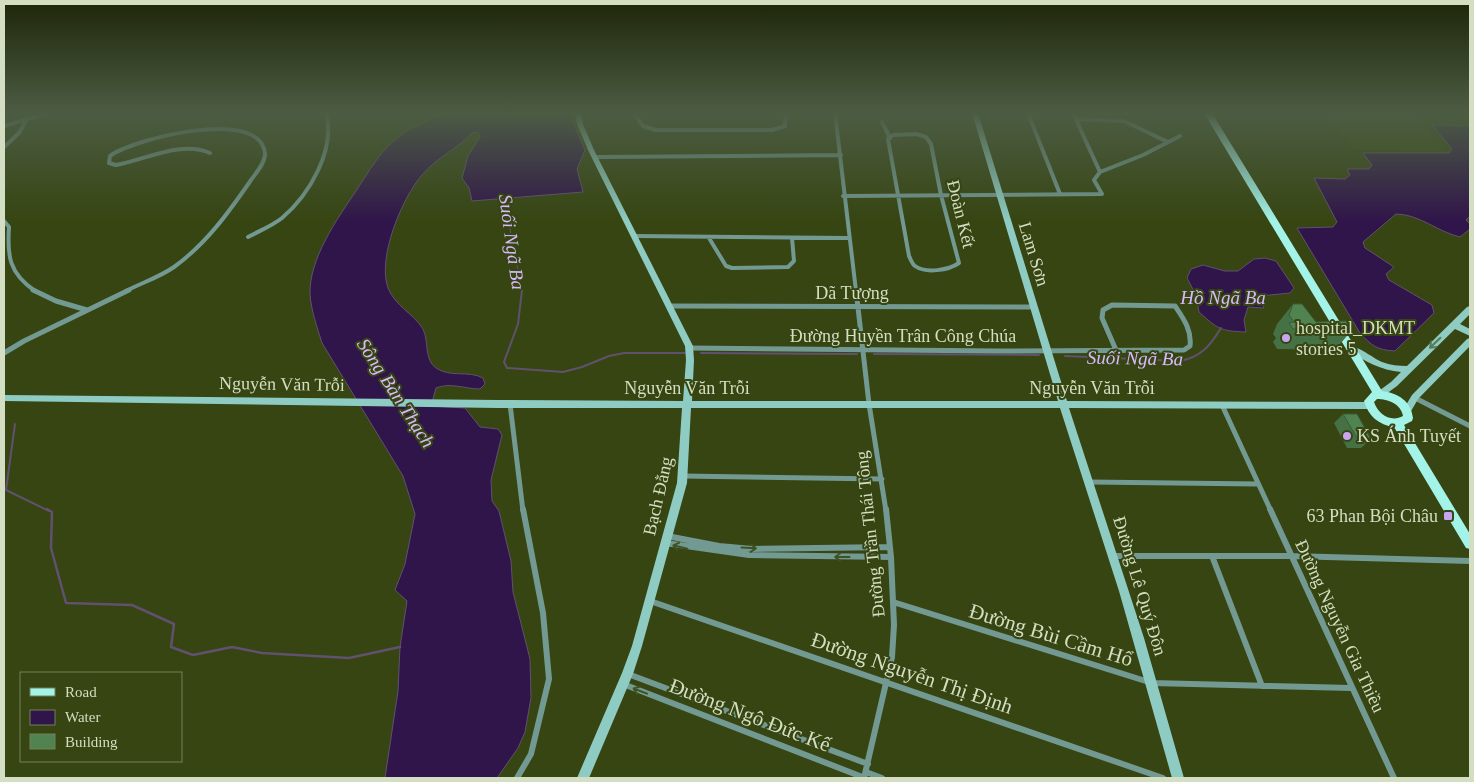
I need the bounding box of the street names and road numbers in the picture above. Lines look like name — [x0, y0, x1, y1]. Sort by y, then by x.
street label: Đoàn Kết — [943, 178, 979, 250]
street label: Lam Sơn — [1015, 220, 1053, 288]
street label: Dã Tượng — [815, 283, 889, 303]
street label: Đường Huyền Trân Công Chúa — [790, 326, 1016, 346]
street label: Nguyễn Văn Trỗi — [219, 373, 345, 395]
street label: Nguyễn Văn Trỗi — [624, 378, 750, 398]
street label: Nguyễn Văn Trỗi — [1029, 378, 1155, 398]
street label: Đường Trần Thái Tông — [851, 450, 889, 618]
street label: Bạch Đằng — [639, 455, 677, 537]
street label: Đường Lê Quý Đôn — [1109, 514, 1171, 658]
street label: Đường Nguyễn Gia Thiều — [1291, 536, 1389, 716]
street label: Đường Bùi Cầm Hổ — [966, 599, 1136, 671]
street label: Đường Nguyễn Thị Định — [808, 627, 1016, 719]
street label: Đường Ngô Đức Kế — [666, 673, 835, 757]

